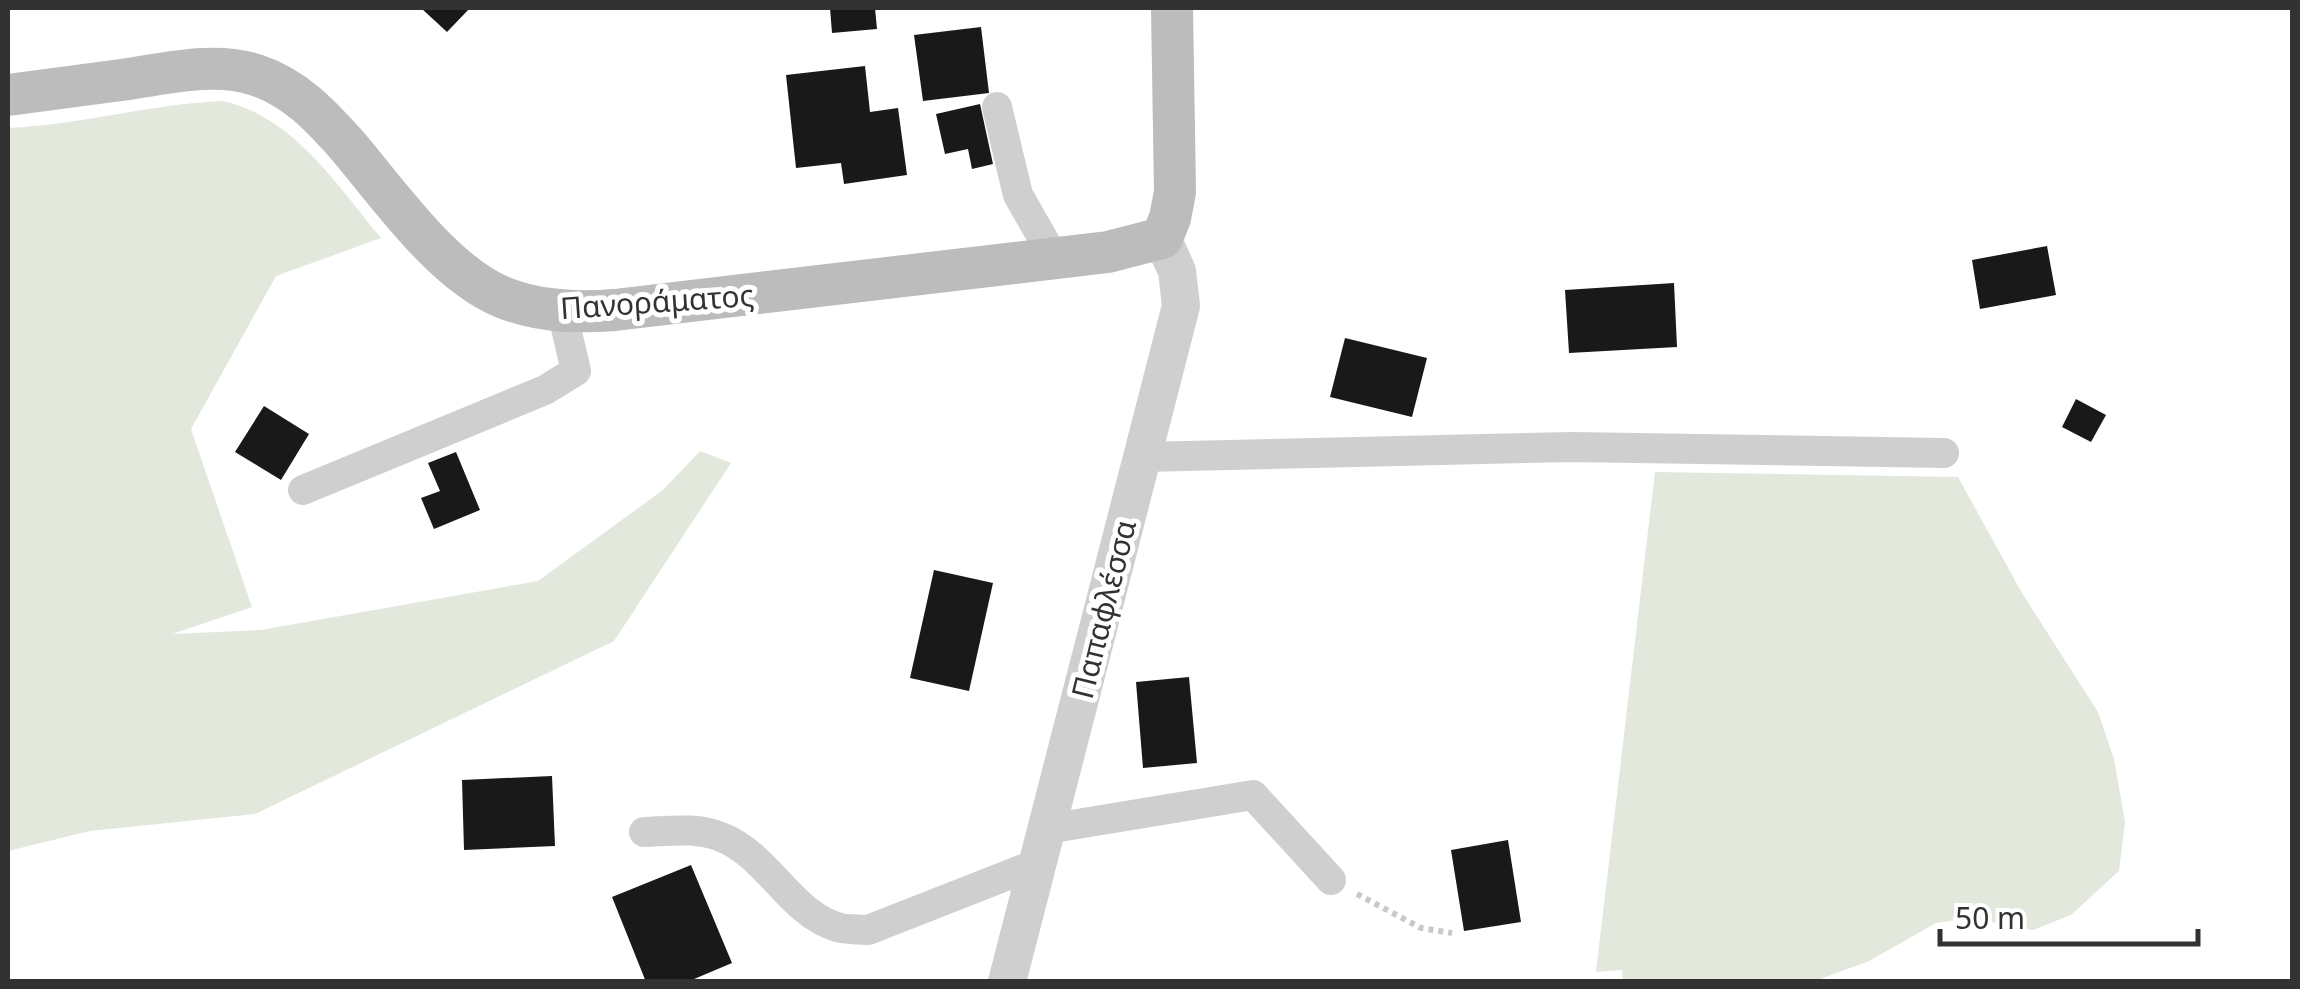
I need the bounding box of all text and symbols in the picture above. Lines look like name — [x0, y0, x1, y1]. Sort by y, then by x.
street label: Πανοράματος — [559, 274, 755, 328]
street label: Παπαφλέσσα — [1061, 515, 1145, 703]
scale bar — [1940, 884, 2198, 946]
text: 50 m — [1955, 897, 2025, 938]

